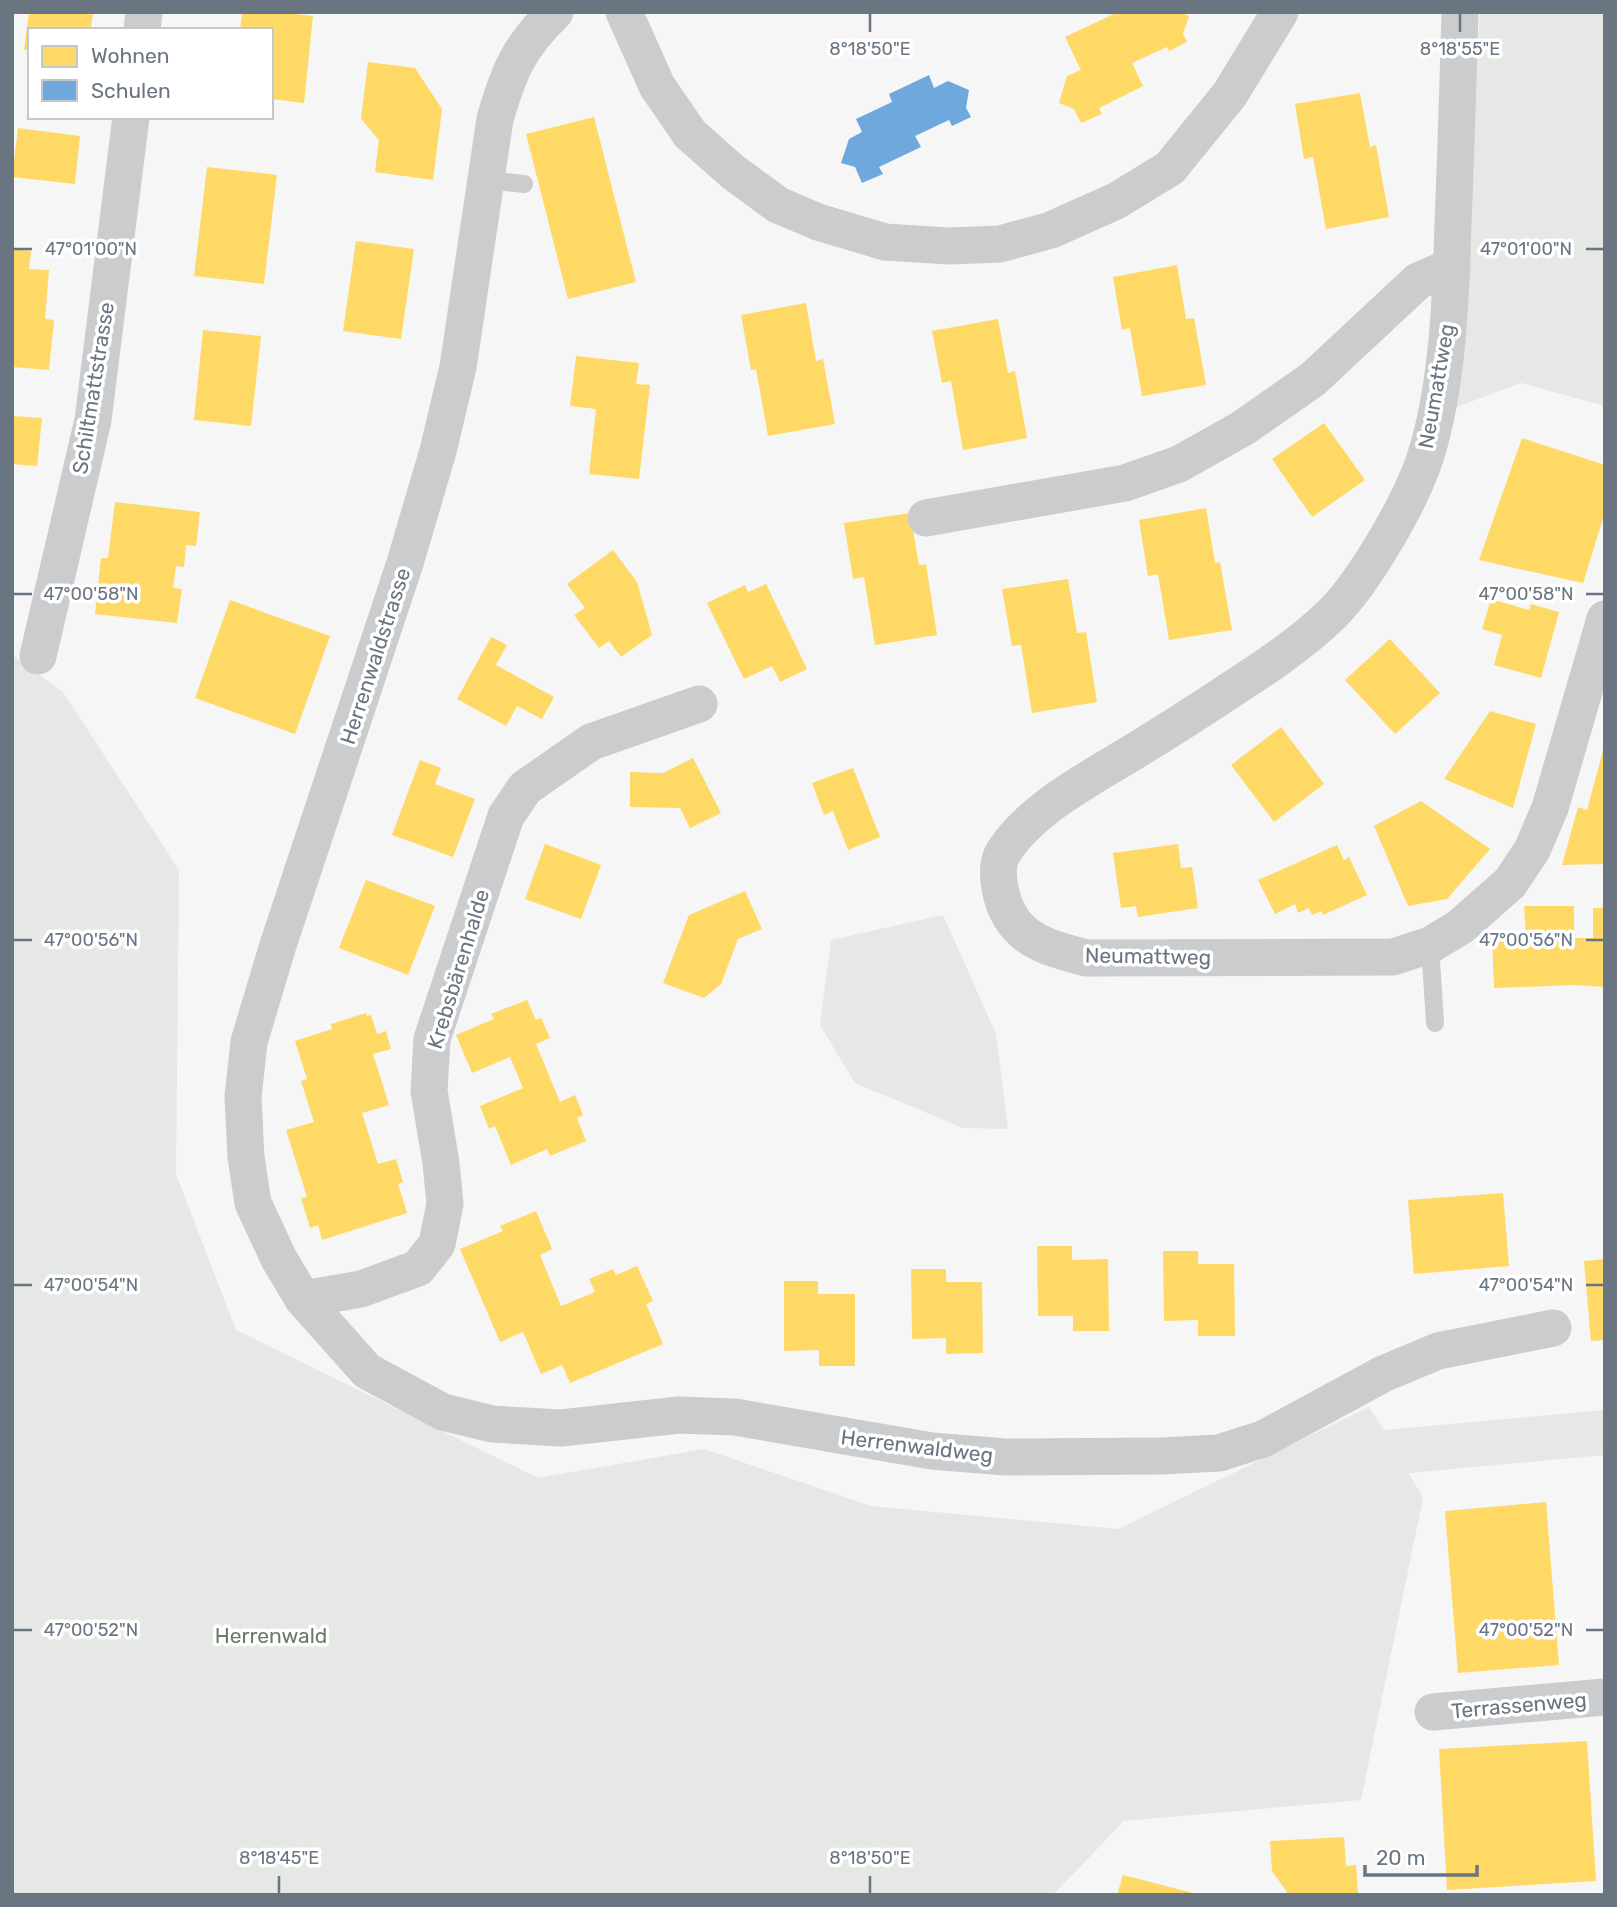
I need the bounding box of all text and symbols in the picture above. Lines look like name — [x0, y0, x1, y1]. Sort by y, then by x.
legend — [28, 28, 273, 119]
text: 8°18'50"E — [829, 38, 911, 60]
text: 8°18'55"E — [1420, 38, 1500, 60]
text: Wohnen — [91, 43, 169, 68]
text: Schulen — [91, 78, 171, 103]
text: 47°01'00"N — [45, 238, 137, 260]
text: 47°01'00"N — [1480, 238, 1572, 260]
street label: Schiltmattstrasse — [67, 300, 119, 476]
street label: Neumattweg — [1413, 322, 1459, 450]
street label: Herrenwaldstrasse — [335, 565, 415, 747]
text: 47°00'58"N — [43, 583, 139, 605]
text: 47°00'58"N — [1478, 583, 1574, 605]
street label: Krebsbärenhalde — [422, 886, 494, 1052]
text: 47°00'56"N — [44, 929, 138, 951]
text: 47°00'56"N — [1479, 929, 1573, 951]
street label: Neumattweg — [1085, 942, 1211, 970]
text: 47°00'54"N — [44, 1274, 138, 1296]
text: 47°00'54"N — [1479, 1274, 1573, 1296]
street label: Herrenwaldweg — [839, 1424, 995, 1468]
text: 47°00'52"N — [44, 1619, 138, 1641]
text: 47°00'52"N — [1479, 1619, 1573, 1641]
park label: Herrenwald — [215, 1623, 327, 1648]
street label: Terrassenweg — [1450, 1687, 1588, 1723]
scale bar — [1365, 1834, 1477, 1878]
text: 20 m — [1376, 1845, 1425, 1870]
text: 8°18'45"E — [239, 1847, 319, 1869]
text: 8°18'50"E — [829, 1847, 911, 1869]

